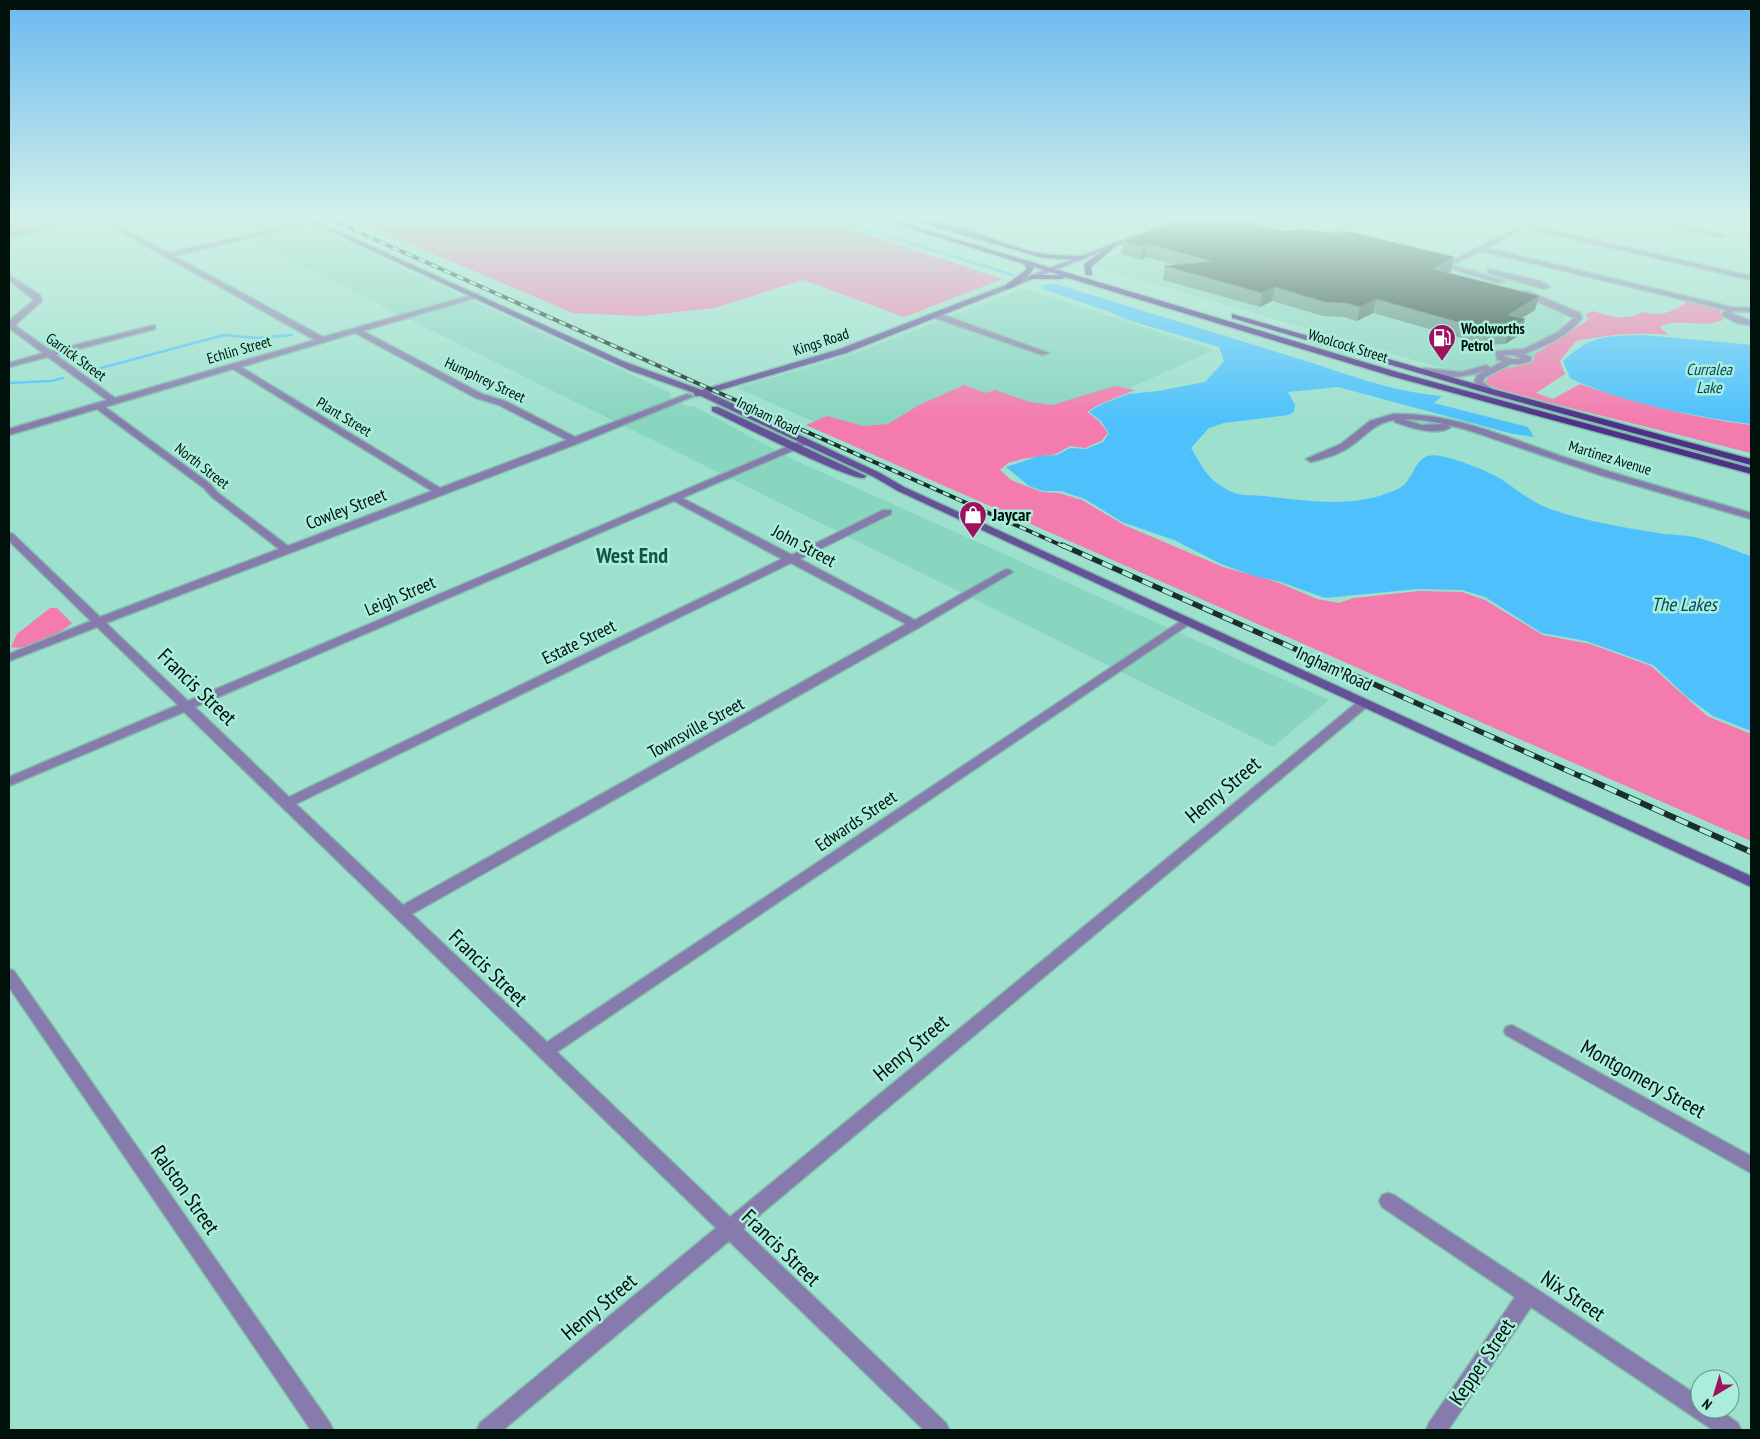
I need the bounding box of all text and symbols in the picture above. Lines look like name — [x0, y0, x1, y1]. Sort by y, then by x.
place label: Woolworths Petrol — [1460, 319, 1525, 355]
fuel station icon: Woolworths Petrol — [1427, 323, 1457, 362]
street label: Kings Road — [791, 324, 851, 359]
street label: Woolcock Street — [1306, 324, 1390, 367]
street label: Garrick Street — [42, 328, 110, 385]
street label: Echlin Street — [205, 331, 273, 368]
street label: Humphrey Street — [442, 353, 529, 407]
water label: Curralea Lake — [1686, 359, 1734, 397]
street label: Ingham Road — [734, 392, 803, 439]
street label: Plant Street — [313, 393, 375, 440]
street label: Martinez Avenue — [1566, 436, 1654, 479]
street label: North Street — [171, 438, 233, 493]
street label: Cowley Street — [302, 483, 389, 534]
shop icon: Jaycar — [958, 500, 988, 539]
place label: Jaycar — [991, 503, 1031, 526]
street label: John Street — [767, 519, 840, 572]
district label: West End — [595, 541, 668, 569]
street label: Leigh Street — [361, 570, 439, 621]
water label: The Lakes — [1651, 592, 1718, 616]
street label: Estate Street — [538, 614, 619, 669]
street label: Ingham Road — [1293, 641, 1376, 696]
street label: Francis Street — [152, 643, 243, 731]
street label: Townsville Street — [644, 692, 748, 763]
street label: Henry Street — [1179, 750, 1266, 829]
street label: Edwards Street — [811, 785, 901, 856]
street label: Francis Street — [443, 924, 534, 1012]
street label: Henry Street — [867, 1008, 954, 1087]
street label: Montgomery Street — [1576, 1033, 1711, 1124]
street label: Ralston Street — [145, 1140, 226, 1240]
street label: Francis Street — [736, 1204, 827, 1292]
street label: Nix Street — [1536, 1264, 1611, 1327]
street label: Henry Street — [555, 1267, 642, 1346]
street label: Kepper Street — [1443, 1313, 1521, 1410]
north arrow — [1690, 1369, 1740, 1419]
text: N — [1698, 1395, 1716, 1414]

